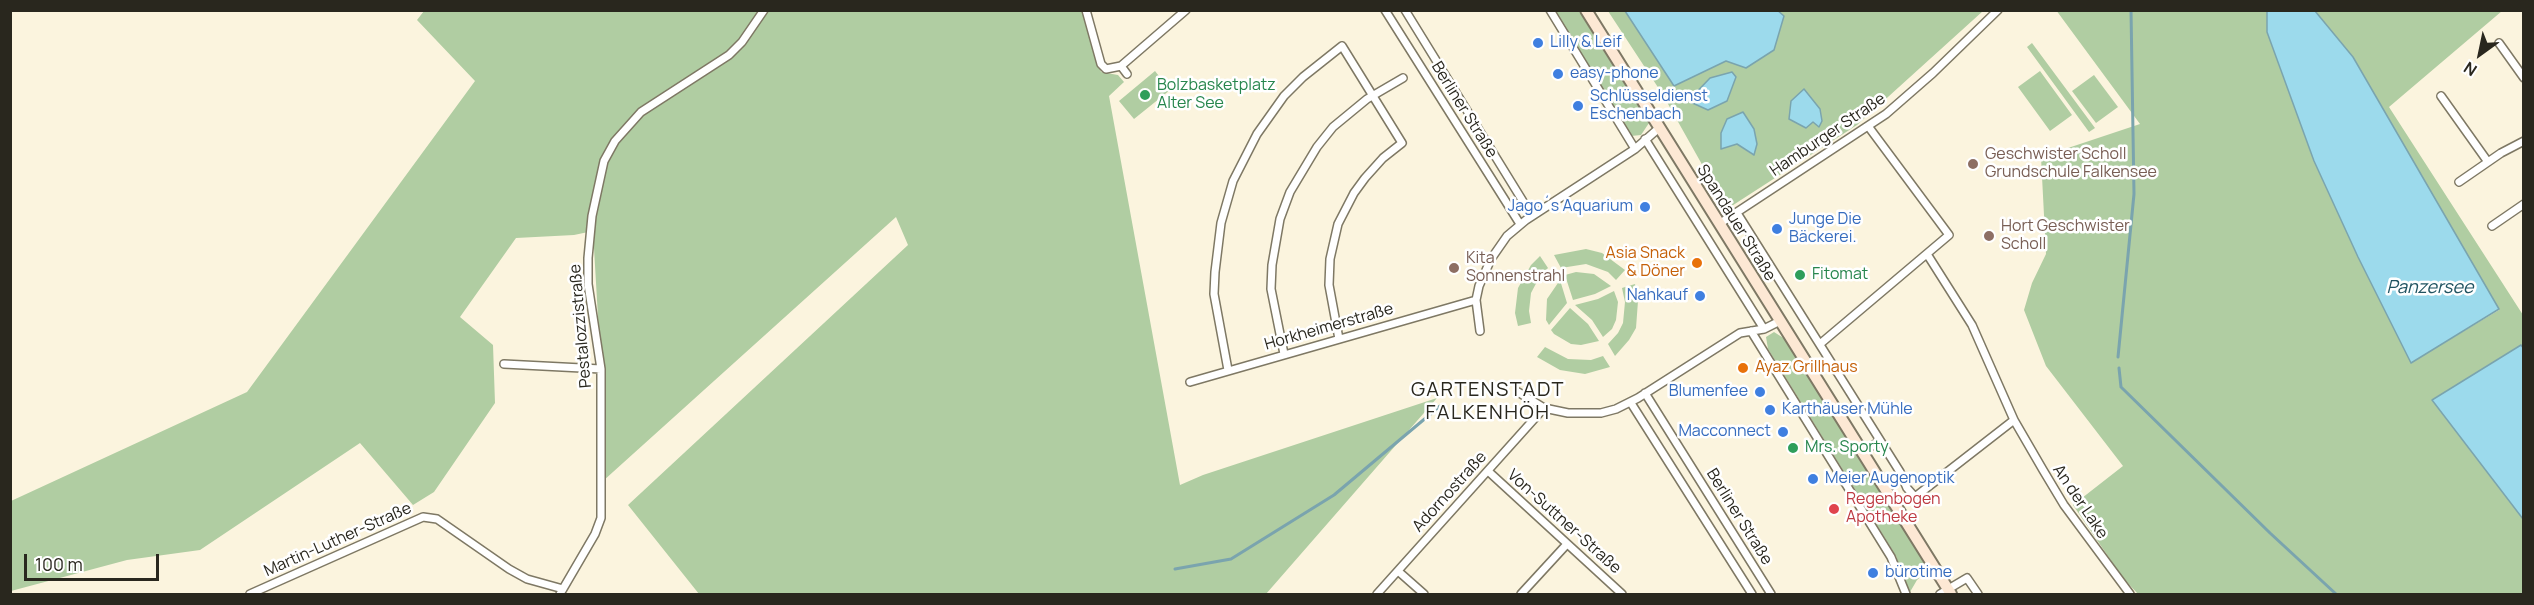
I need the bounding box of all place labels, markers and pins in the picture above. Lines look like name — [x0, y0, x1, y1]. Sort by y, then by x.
place label: Lilly & Leif — [1550, 33, 1622, 53]
marker: Lilly & Leif — [1531, 36, 1545, 50]
place label: easy-phone — [1570, 64, 1659, 84]
marker: easy-phone — [1551, 67, 1565, 81]
place label: Bolzbasketplatz Alter See — [1157, 76, 1276, 114]
place label: Schlüsseldienst Eschenbach — [1590, 87, 1708, 125]
marker: Bolzbasketplatz Alter See — [1138, 88, 1152, 102]
marker: Schlüsseldienst Eschenbach — [1571, 99, 1585, 113]
place label: Geschwister Scholl Grundschule Falkensee — [1985, 145, 2157, 183]
marker: Geschwister Scholl Grundschule Falkensee — [1966, 157, 1980, 171]
place label: Jago´s Aquarium — [1508, 197, 1633, 217]
marker: Jago´s Aquarium — [1638, 200, 1652, 214]
place label: Junge Die Bäckerei. — [1789, 210, 1861, 248]
place label: Hort Geschwister Scholl — [2001, 217, 2130, 255]
marker: Junge Die Bäckerei. — [1770, 222, 1784, 236]
marker: Hort Geschwister Scholl — [1982, 229, 1996, 243]
place label: Asia Snack & Döner — [1606, 244, 1685, 282]
place label: Kita Sonnenstrahl — [1466, 249, 1565, 287]
marker: Asia Snack & Döner — [1690, 256, 1704, 270]
marker: Kita Sonnenstrahl — [1447, 261, 1461, 275]
place label: Fitomat — [1812, 265, 1868, 285]
marker: Fitomat — [1793, 268, 1807, 282]
place label: Nahkauf — [1627, 286, 1688, 306]
marker: Nahkauf — [1693, 289, 1707, 303]
place label: Ayaz Grillhaus — [1755, 358, 1858, 378]
marker: Ayaz Grillhaus — [1736, 361, 1750, 375]
place label: Blumenfee — [1669, 382, 1748, 402]
marker: Blumenfee — [1753, 385, 1767, 399]
place label: Karthäuser Mühle — [1782, 400, 1913, 420]
marker: Karthäuser Mühle — [1763, 403, 1777, 417]
place label: Macconnect — [1678, 422, 1771, 442]
marker: Macconnect — [1776, 425, 1790, 439]
place label: Mrs. Sporty — [1805, 438, 1889, 458]
marker: Mrs. Sporty — [1786, 441, 1800, 455]
place label: Meier Augenoptik — [1825, 469, 1955, 489]
marker: Meier Augenoptik — [1806, 472, 1820, 486]
place label: Regenbogen Apotheke — [1846, 490, 1941, 528]
marker: Regenbogen Apotheke — [1827, 502, 1841, 516]
place label: bürotime — [1885, 563, 1952, 583]
marker: bürotime — [1866, 566, 1880, 580]

